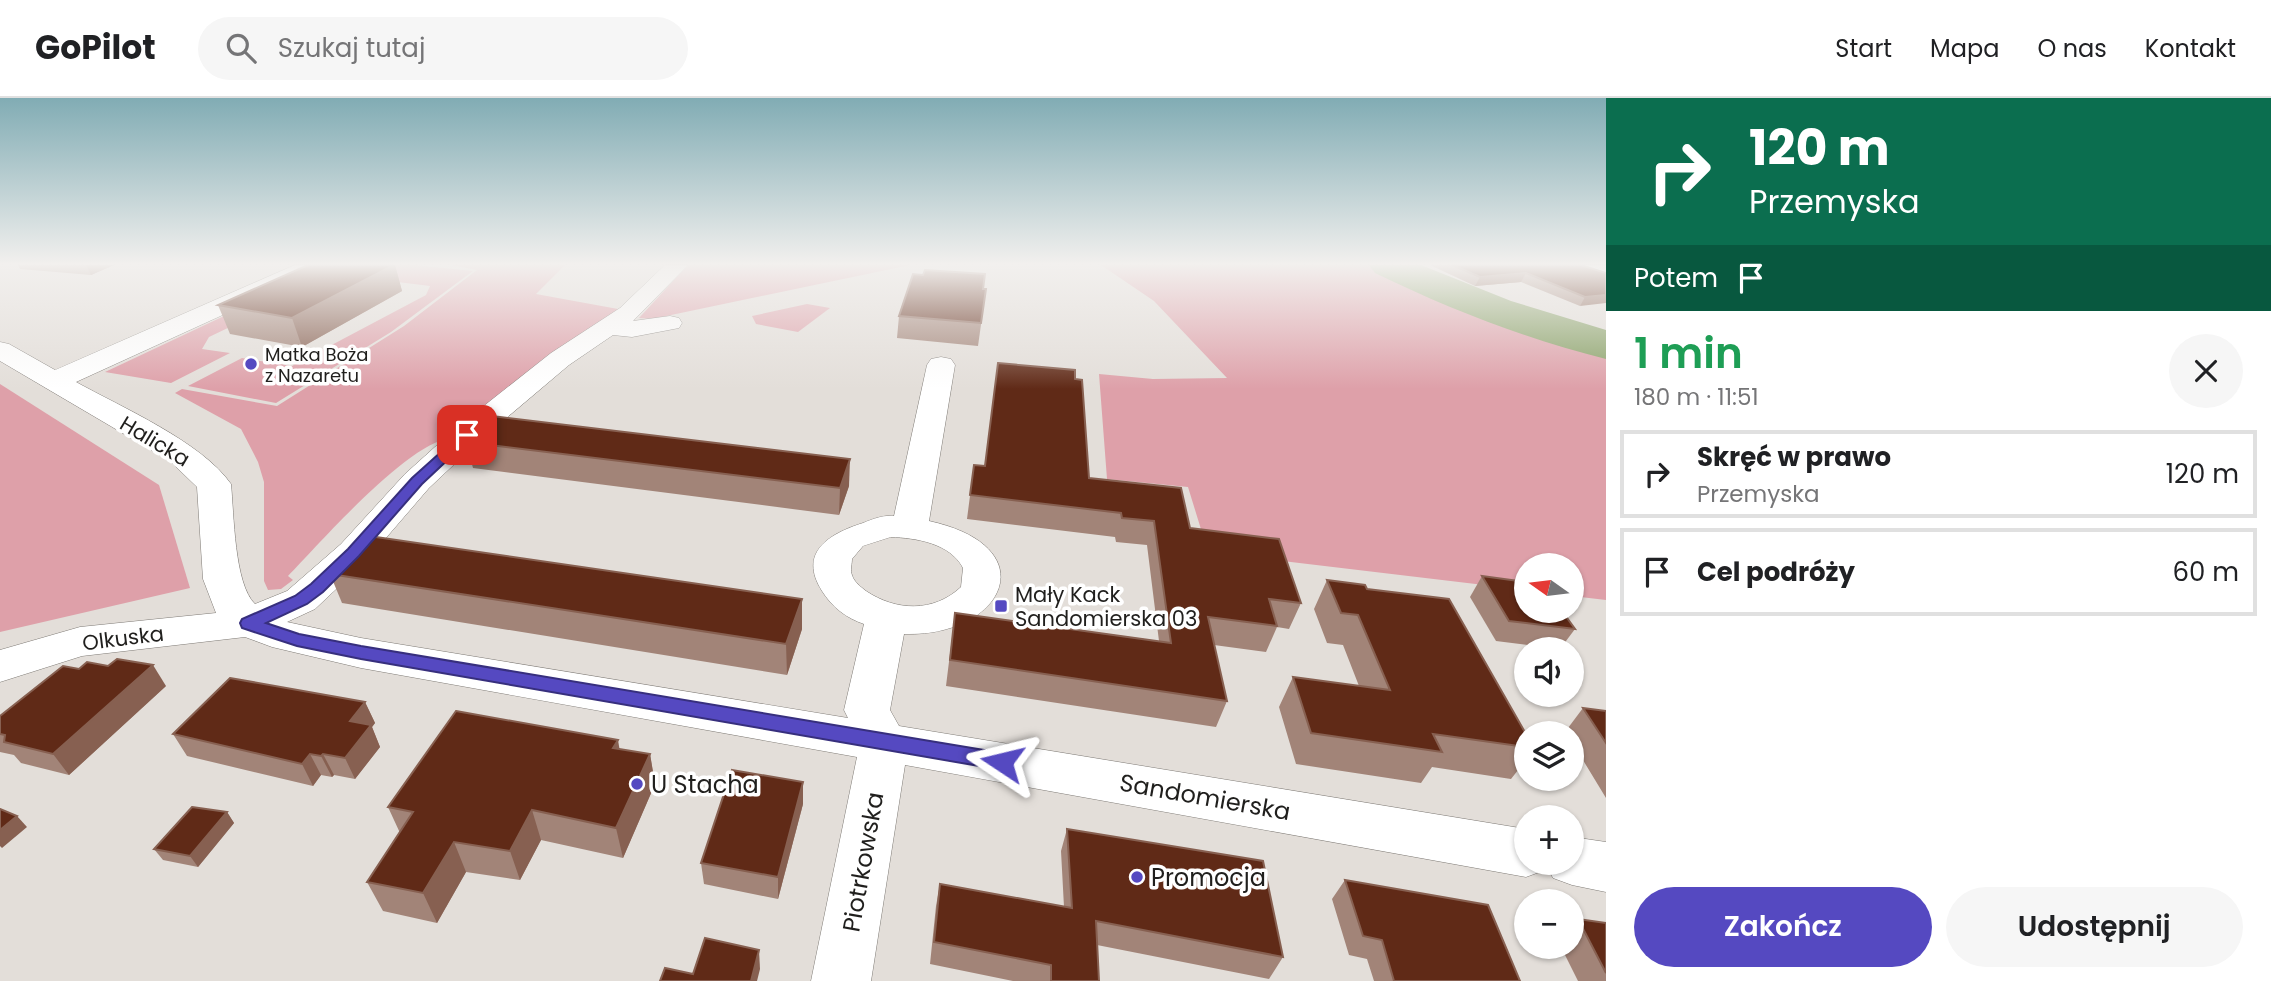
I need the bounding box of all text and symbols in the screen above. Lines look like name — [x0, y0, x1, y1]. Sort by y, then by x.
search box — [198, 17, 688, 80]
text: GoPilot — [35, 24, 156, 71]
icon: search — [222, 29, 260, 67]
text: Szukaj tutaj — [278, 30, 425, 66]
text: Start — [1835, 32, 1892, 65]
text: Mapa — [1930, 32, 1999, 65]
text: O nas — [2037, 32, 2107, 65]
text: Kontakt — [2145, 32, 2236, 65]
text: 120 m — [1749, 114, 1890, 182]
icon: right — [1634, 126, 1725, 217]
text: Przemyska — [1749, 179, 1920, 224]
icon: arrive — [1732, 259, 1770, 297]
text: Potem — [1634, 260, 1718, 296]
text: 1 min — [1634, 324, 1743, 383]
button: close — [2169, 334, 2243, 408]
place label: Matka Boża z Nazaretu — [265, 342, 368, 388]
marker: Matka Boża z Nazaretu — [243, 356, 259, 372]
text: 180 m · 11:51 — [1634, 381, 1759, 413]
pin — [437, 405, 497, 465]
street label: Halicka — [115, 409, 195, 473]
icon: arrive — [448, 416, 486, 454]
text: Skręć w prawo — [1697, 439, 1891, 475]
icon: right — [1638, 455, 1676, 493]
text: 120 m — [2166, 456, 2239, 492]
text: Przemyska — [1697, 478, 1820, 510]
north arrow — [1514, 553, 1584, 623]
map controls — [1514, 553, 1584, 959]
icon: arrive — [1638, 553, 1676, 591]
text: Cel podróży — [1697, 554, 1855, 590]
text: 60 m — [2172, 554, 2239, 590]
place label: Mały Kack Sandomierska 03 — [1015, 580, 1197, 633]
marker: Mały Kack Sandomierska 03 — [993, 598, 1009, 614]
street label: Olkuska — [81, 619, 165, 657]
button: sound — [1514, 637, 1584, 707]
button: layers — [1514, 721, 1584, 791]
position arrow — [965, 725, 1039, 799]
street label: Sandomierska — [1117, 766, 1293, 828]
place label: U Stacha — [651, 768, 759, 801]
marker: U Stacha — [629, 776, 645, 792]
street label: Piotrkowska — [834, 790, 892, 934]
button: + — [1514, 805, 1584, 875]
place label: Promocja — [1151, 861, 1266, 894]
marker: Promocja — [1129, 869, 1145, 885]
button: Zakończ — [1634, 887, 1932, 967]
button: Udostępnij — [1946, 887, 2243, 967]
button: − — [1514, 889, 1584, 959]

